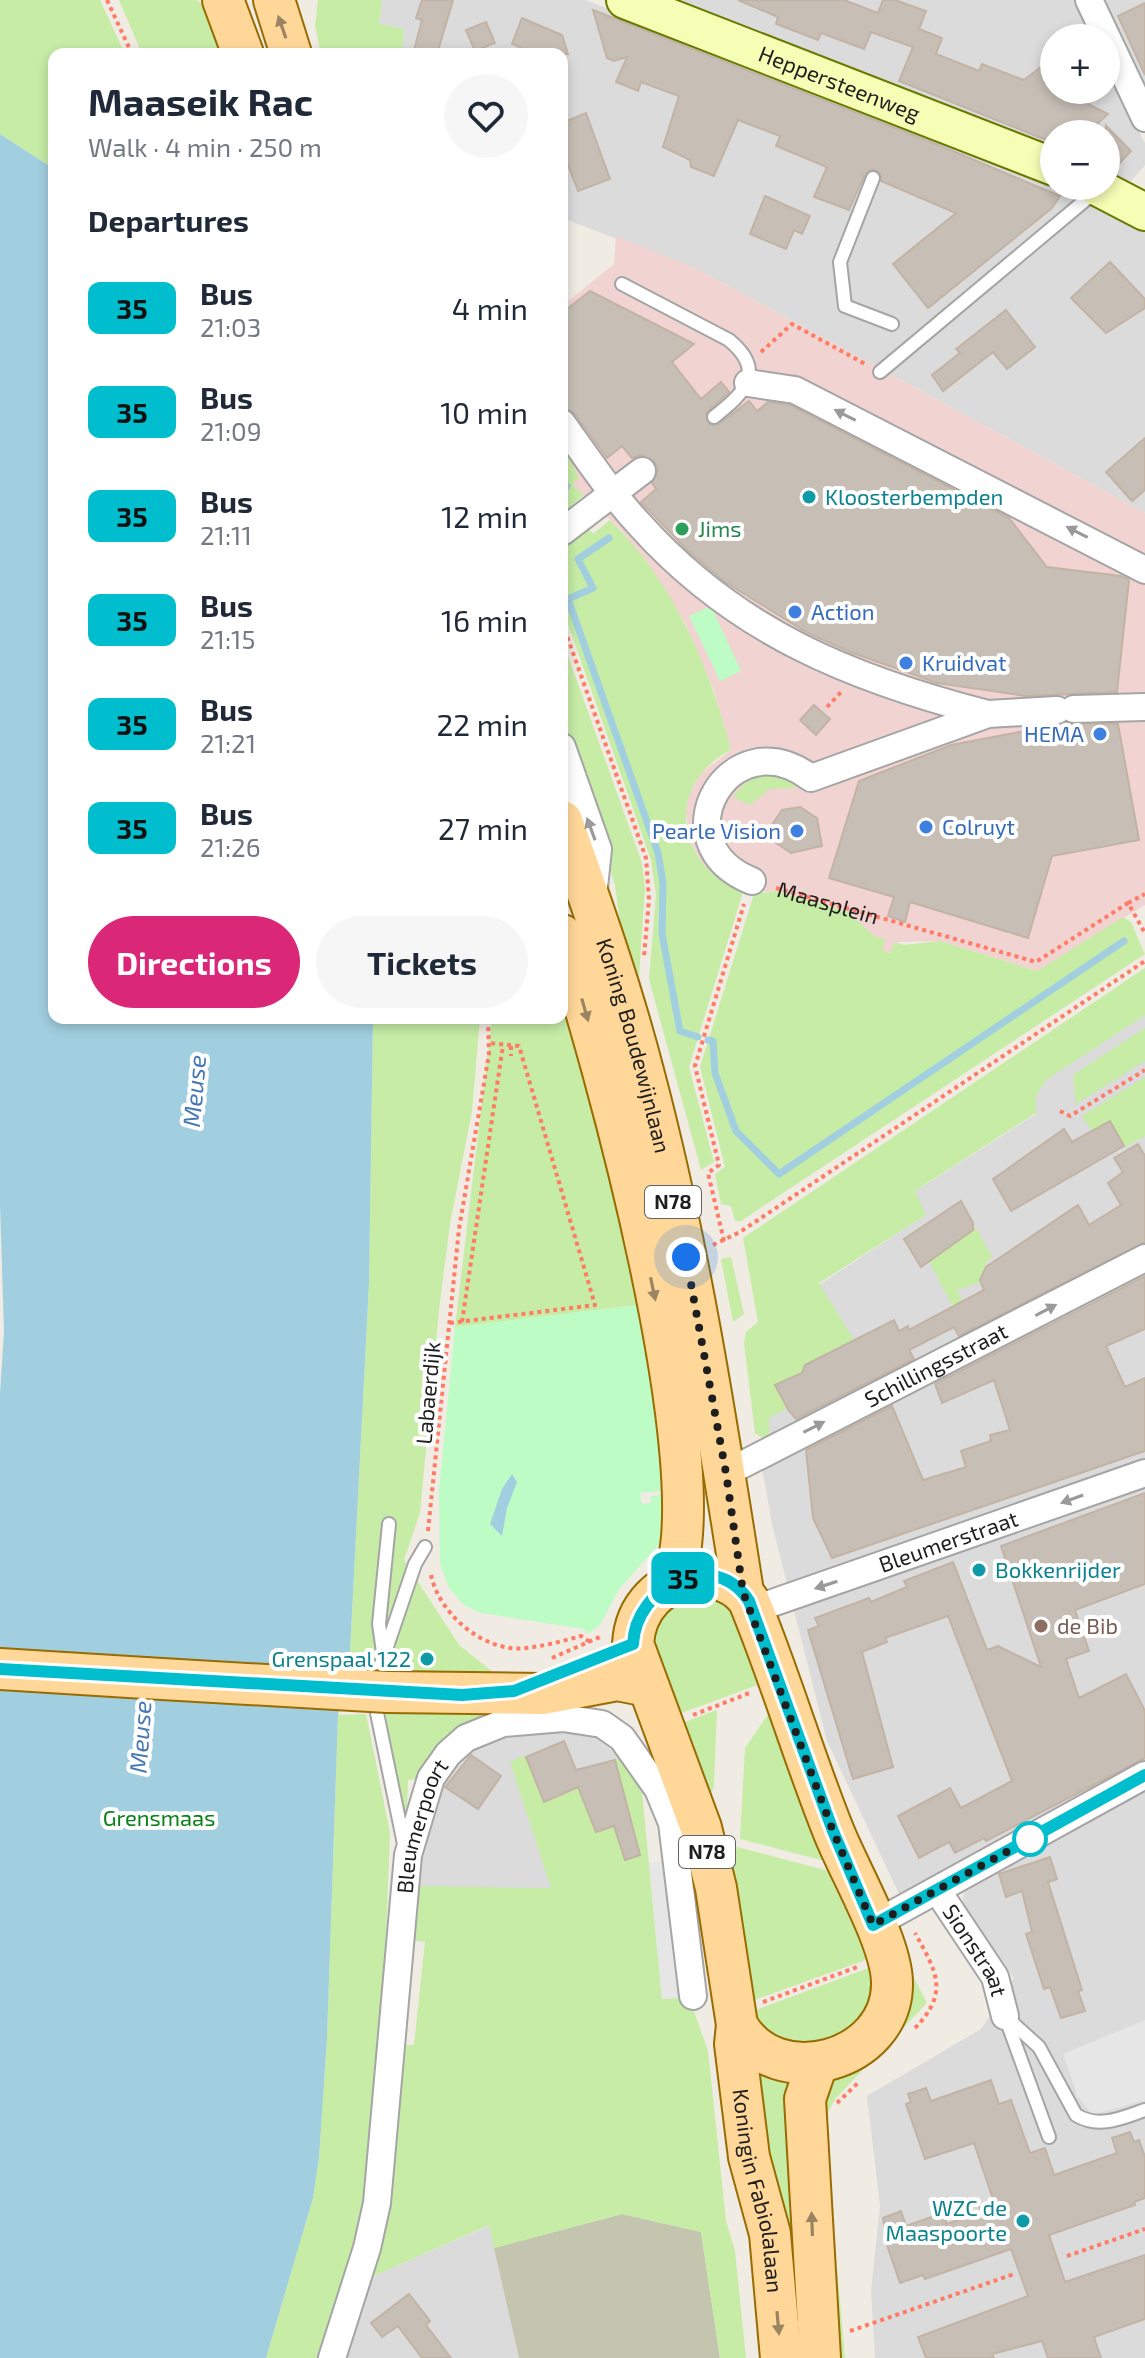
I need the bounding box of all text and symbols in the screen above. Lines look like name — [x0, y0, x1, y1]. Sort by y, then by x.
one-way arrow — [276, 15, 288, 39]
map controls — [1040, 24, 1120, 200]
button: + — [1040, 24, 1120, 104]
street label: Heppersteenweg — [755, 39, 924, 126]
button: heart — [444, 74, 528, 158]
text: Maaseik Rac — [88, 78, 313, 124]
button: − — [1040, 120, 1120, 200]
text: Walk · 4 min · 250 m — [88, 131, 322, 162]
text: Departures — [88, 202, 249, 238]
text: Bus — [200, 275, 253, 311]
text: 4 min — [452, 290, 528, 326]
text: 35 — [116, 291, 148, 325]
text: 21:03 — [200, 311, 261, 342]
text: Bus — [200, 379, 253, 415]
text: 10 min — [440, 394, 528, 430]
text: 35 — [116, 395, 148, 429]
one-way arrow — [833, 408, 856, 422]
text: 21:09 — [200, 415, 262, 446]
text: Bus — [200, 483, 253, 519]
place label: Kloosterbempden — [825, 483, 1003, 509]
marker: Kloosterbempden — [800, 488, 818, 506]
text: 12 min — [441, 498, 528, 534]
text: 35 — [116, 499, 148, 533]
place label: Jims — [698, 515, 741, 541]
text: 21:11 — [200, 519, 252, 550]
marker: Jims — [673, 520, 691, 538]
one-way arrow — [1065, 526, 1088, 539]
text: Bus — [200, 587, 253, 623]
place label: Action — [811, 598, 875, 624]
text: 16 min — [441, 602, 528, 638]
text: 35 — [116, 603, 148, 637]
marker: Action — [786, 603, 804, 621]
text: 21:15 — [200, 623, 255, 654]
place label: Kruidvat — [922, 649, 1006, 675]
marker: Kruidvat — [897, 654, 915, 672]
text: Bus — [200, 691, 253, 727]
text: 22 min — [436, 706, 528, 742]
text: 35 — [116, 707, 148, 741]
place label: HEMA — [1024, 720, 1084, 746]
marker: HEMA — [1091, 725, 1109, 743]
text: 21:21 — [200, 727, 256, 758]
text: Bus — [200, 795, 253, 831]
text: 27 min — [438, 810, 528, 846]
text: 35 — [116, 811, 148, 845]
place label: Colruyt — [942, 813, 1015, 839]
one-way arrow — [584, 817, 597, 841]
place label: Pearle Vision — [652, 817, 781, 843]
marker: Colruyt — [917, 818, 935, 836]
marker: Pearle Vision — [788, 822, 806, 840]
text: 21:26 — [200, 831, 261, 862]
street label: Maasplein — [775, 875, 882, 929]
button: Directions — [88, 916, 300, 1008]
button: Tickets — [316, 916, 528, 1008]
street label: Koning Boudewijnlaan — [592, 935, 677, 1155]
one-way arrow — [579, 998, 592, 1022]
water label: Meuse — [176, 1053, 211, 1128]
road number: N78 — [645, 1186, 701, 1218]
your location — [666, 1237, 706, 1277]
one-way arrow — [647, 1277, 660, 1302]
one-way arrow — [1035, 1303, 1058, 1317]
street label: Schillingsstraat — [860, 1317, 1011, 1412]
street label: Labaerdijk — [410, 1340, 445, 1446]
one-way arrow — [803, 1421, 826, 1434]
one-way arrow — [1059, 1494, 1083, 1506]
street label: Bleumerstraat — [875, 1504, 1021, 1577]
line badge: 35 — [647, 1552, 719, 1604]
place label: Bokkenrijder — [995, 1556, 1121, 1583]
text: 35 — [667, 1561, 699, 1595]
marker: Bokkenrijder — [970, 1561, 988, 1579]
one-way arrow — [814, 1580, 838, 1592]
place label: de Bib — [1057, 1612, 1118, 1638]
marker: de Bib — [1032, 1617, 1050, 1635]
place label: Grenspaal 122 — [272, 1645, 411, 1671]
marker: Grenspaal 122 — [418, 1650, 436, 1668]
water label: Meuse — [123, 1700, 157, 1774]
street label: Bleumerpoort — [391, 1753, 453, 1895]
park label: Grensmaas — [103, 1804, 215, 1830]
unlabelled marker — [1013, 1822, 1047, 1856]
road number: N78 — [679, 1836, 735, 1868]
street label: Sionstraat — [938, 1899, 1013, 1999]
street label: Koningin Fabiolalaan — [729, 2087, 789, 2294]
place label: WZC de Maaspoorte — [886, 2194, 1007, 2245]
one-way arrow — [805, 2211, 818, 2236]
marker: WZC de Maaspoorte — [1014, 2212, 1032, 2230]
one-way arrow — [772, 2311, 785, 2336]

